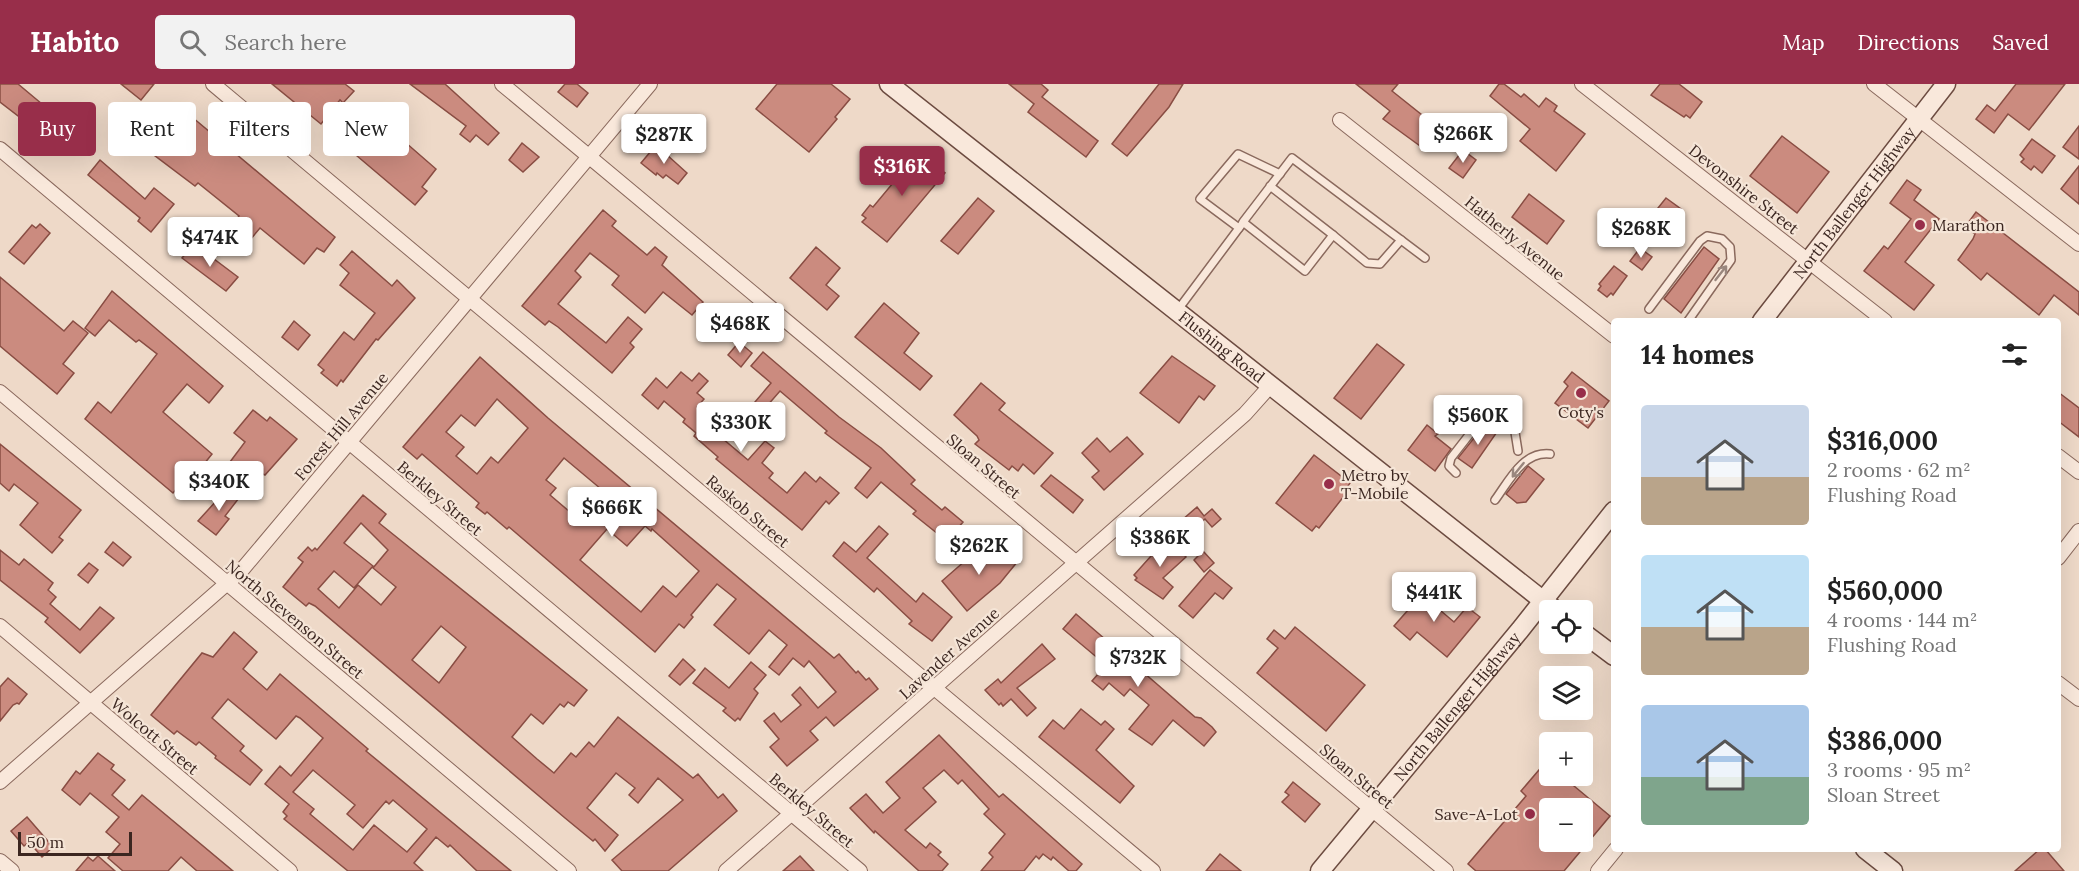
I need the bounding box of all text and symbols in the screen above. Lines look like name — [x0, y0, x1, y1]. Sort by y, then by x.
search box — [155, 15, 575, 69]
text: Habito — [30, 24, 119, 60]
icon: search — [176, 26, 209, 59]
text: Search here — [224, 28, 347, 56]
text: Map — [1782, 29, 1825, 56]
text: Directions — [1858, 29, 1959, 56]
text: Saved — [1992, 29, 2049, 56]
chip: Buy — [18, 102, 96, 156]
chip: Rent — [108, 102, 196, 156]
chip: Filters — [208, 102, 311, 156]
chip: New — [323, 102, 409, 156]
pin: $266K — [1421, 113, 1505, 164]
pin: $287K — [622, 114, 706, 165]
text: $266K — [1433, 120, 1493, 145]
text: $287K — [635, 121, 693, 146]
street label: North Ballenger Highway — [1789, 122, 1920, 283]
street label: Devonshire Street — [1685, 140, 1804, 239]
pin: $316K — [860, 146, 944, 197]
text: $316K — [874, 153, 930, 178]
street label: Hatherly Avenue — [1461, 192, 1569, 285]
pin: $268K — [1599, 208, 1683, 259]
text: $268K — [1611, 215, 1671, 240]
place label: Marathon — [1932, 215, 2005, 235]
pin: $474K — [168, 217, 252, 268]
marker: Marathon — [1913, 218, 1927, 232]
text: $474K — [182, 224, 238, 249]
one-way arrow — [1715, 266, 1728, 282]
pin: $468K — [698, 303, 782, 354]
street label: Flushing Road — [1175, 307, 1269, 387]
text: $468K — [710, 310, 770, 335]
text: 14 homes — [1641, 338, 1754, 371]
icon: filters — [1998, 338, 2031, 371]
street label: Forest Hill Avenue — [290, 368, 392, 484]
marker: Coty's — [1574, 386, 1588, 400]
pin: $560K — [1436, 395, 1520, 446]
pin: $330K — [699, 402, 783, 453]
text: $560K — [1447, 402, 1509, 427]
place label: Coty's — [1558, 402, 1604, 422]
text: $330K — [710, 409, 772, 434]
text: $316,000 — [1827, 424, 1938, 457]
street label: Sloan Street — [943, 429, 1026, 503]
icon: home — [1689, 429, 1761, 501]
street label: Berkley Street — [393, 457, 487, 540]
text: 2 rooms · 62 m² — [1827, 457, 1971, 482]
pin: $340K — [177, 461, 261, 512]
one-way arrow — [1512, 462, 1525, 478]
place label: Metro by T-Mobile — [1341, 465, 1409, 503]
text: $340K — [189, 468, 249, 493]
street label: Raskob Street — [702, 470, 794, 552]
marker: Metro by T-Mobile — [1322, 477, 1336, 491]
text: Flushing Road — [1827, 482, 1957, 507]
pin: $666K — [570, 487, 654, 538]
text: $666K — [582, 494, 642, 519]
pin: $386K — [1118, 517, 1202, 568]
text: $386K — [1130, 524, 1190, 549]
pin: $262K — [937, 525, 1021, 576]
text: $262K — [950, 532, 1008, 557]
street label: North Stevenson Street — [222, 555, 369, 683]
pin: $441K — [1392, 572, 1476, 623]
text: $560,000 — [1827, 574, 1943, 607]
text: $441K — [1406, 579, 1462, 604]
icon: home — [1689, 579, 1761, 651]
map controls — [1539, 600, 1593, 852]
button: locate — [1539, 600, 1593, 654]
street label: Lavender Avenue — [895, 603, 1003, 703]
text: 4 rooms · 144 m² — [1827, 607, 1977, 632]
street label: North Ballenger Highway — [1389, 627, 1525, 785]
text: Flushing Road — [1827, 632, 1957, 657]
pin: $732K — [1096, 637, 1180, 688]
text: $732K — [1109, 644, 1167, 669]
button: layers — [1539, 666, 1593, 720]
street label: Wolcott Street — [107, 693, 204, 779]
text: $386,000 — [1827, 724, 1942, 757]
icon: home — [1689, 729, 1761, 801]
button: + — [1539, 732, 1593, 786]
street label: Sloan Street — [1316, 739, 1399, 813]
text: 3 rooms · 95 m² — [1827, 757, 1971, 782]
street label: Berkley Street — [765, 769, 859, 852]
text: Sloan Street — [1827, 782, 1940, 807]
button: − — [1539, 798, 1593, 852]
place label: Save-A-Lot — [1435, 804, 1519, 824]
marker: Save-A-Lot — [1523, 807, 1537, 821]
scale bar — [18, 829, 132, 856]
text: 50 m — [27, 832, 64, 852]

